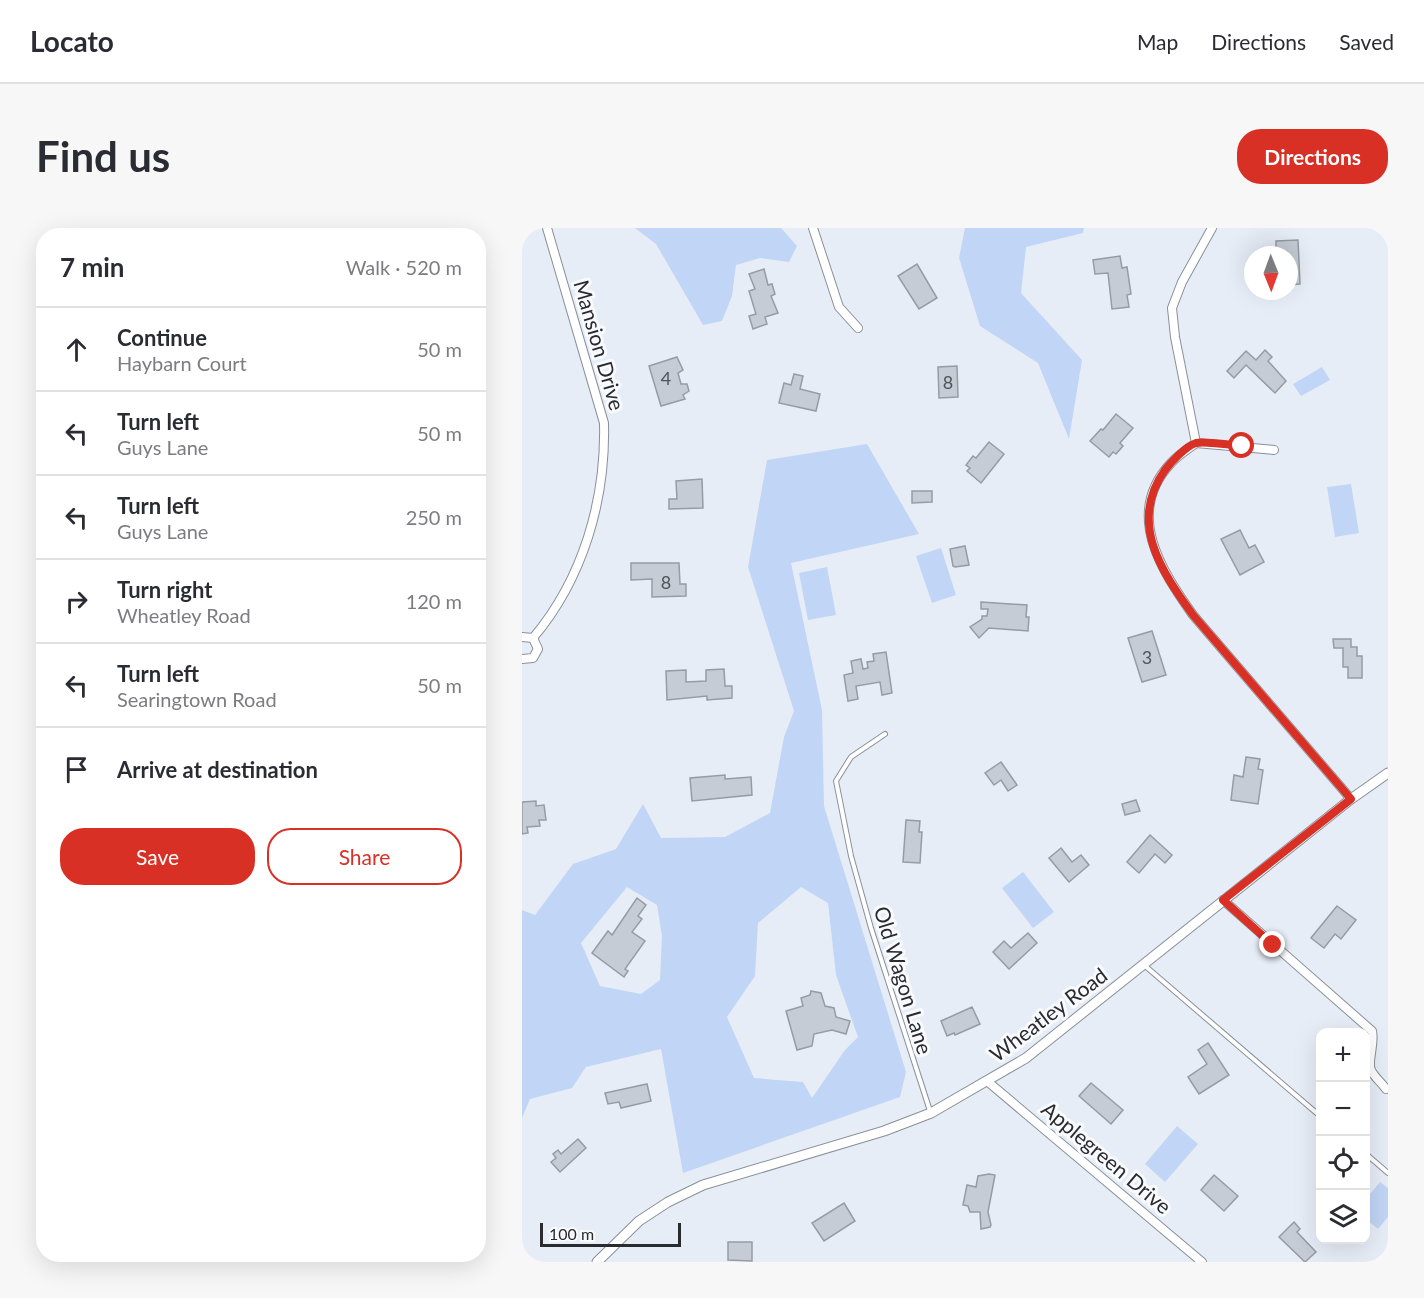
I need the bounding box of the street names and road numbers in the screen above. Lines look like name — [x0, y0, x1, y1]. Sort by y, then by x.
street label: Mansion Drive — [569, 277, 631, 413]
street label: Old Wagon Lane — [870, 903, 938, 1057]
street label: Wheatley Road — [984, 962, 1112, 1066]
street label: Applegreen Drive — [1037, 1096, 1177, 1218]

